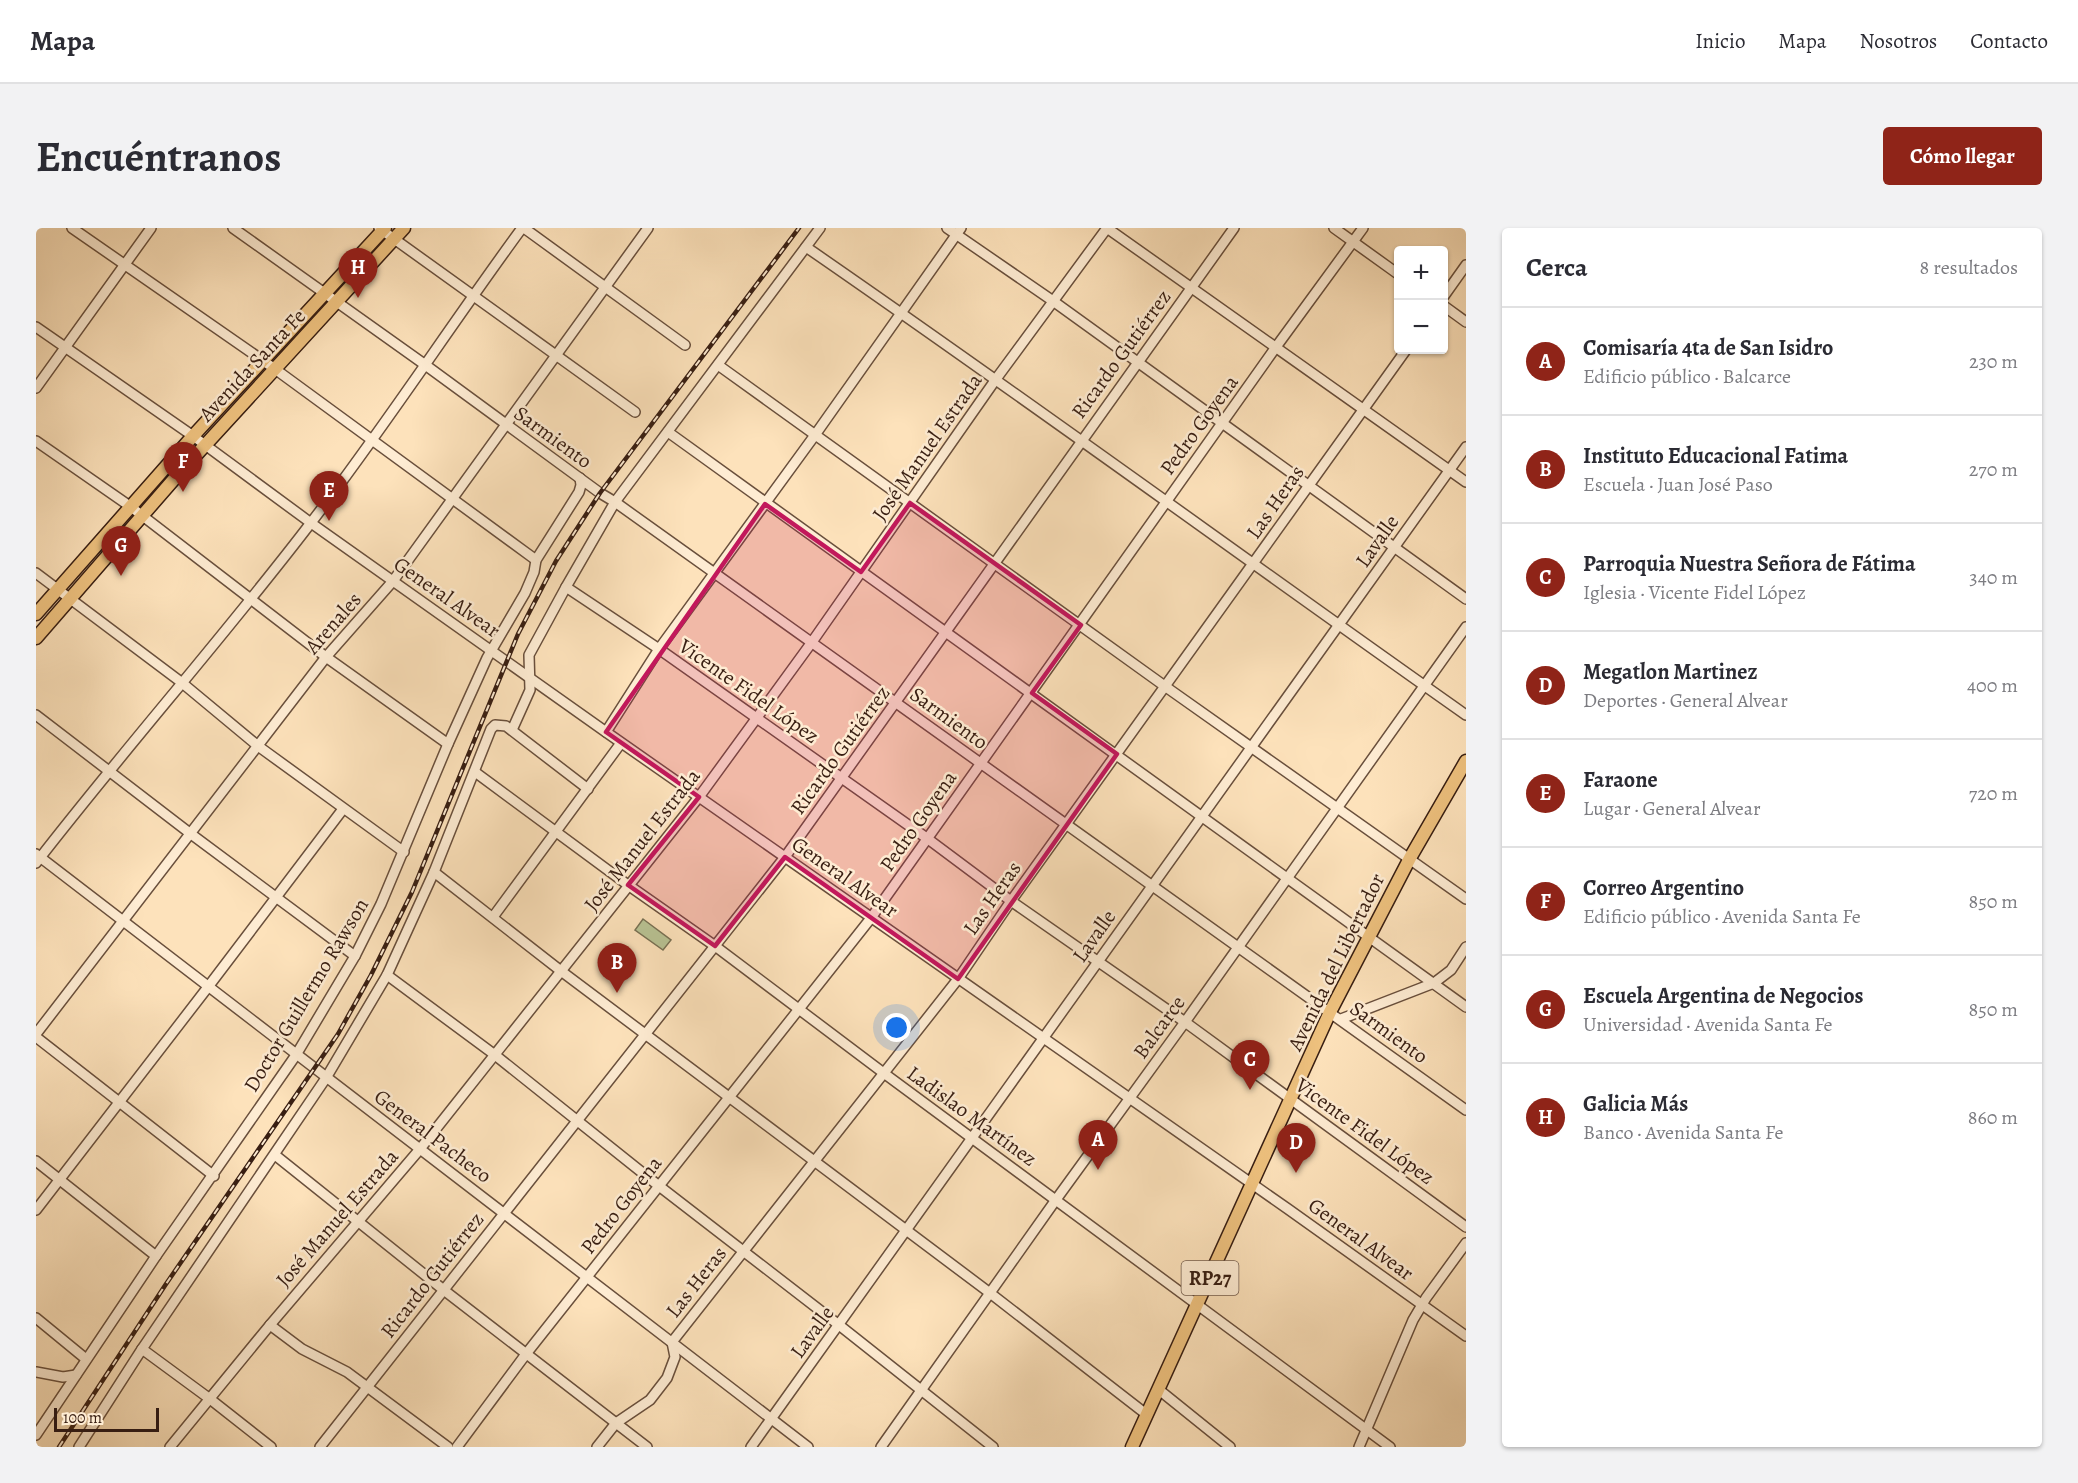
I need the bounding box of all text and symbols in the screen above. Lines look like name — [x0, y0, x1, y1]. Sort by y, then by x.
text: Mapa — [30, 22, 95, 60]
text: Inicio — [1695, 27, 1745, 55]
text: Mapa — [1778, 27, 1827, 55]
text: Nosotros — [1860, 27, 1937, 55]
text: Contacto — [1970, 27, 2048, 55]
button: Cómo llegar — [1883, 127, 2042, 185]
text: Encuéntranos — [36, 128, 281, 185]
map controls — [1394, 246, 1448, 354]
button: + — [1394, 246, 1448, 300]
pin: H — [338, 248, 378, 298]
text: Cerca — [1526, 250, 1588, 285]
text: 8 resultados — [1920, 254, 2018, 281]
street label: Ricardo Gutiérrez — [1065, 284, 1177, 424]
button: − — [1394, 300, 1448, 354]
street label: Avenida Santa Fe — [192, 302, 312, 428]
text: Comisaría 4ta de San Isidro — [1583, 333, 1833, 363]
text: A — [1539, 348, 1552, 375]
text: 230 m — [1969, 348, 2018, 375]
text: Edificio público · Balcarce — [1583, 363, 1791, 390]
street label: José Manuel Estrada — [866, 368, 988, 526]
street label: Pedro Goyena — [1153, 369, 1245, 481]
street label: Sarmiento — [508, 399, 598, 475]
text: Instituto Educacional Fatima — [1583, 441, 1848, 471]
pin: F — [164, 442, 202, 492]
text: B — [1539, 456, 1552, 483]
text: 270 m — [1969, 456, 2018, 483]
street label: Las Heras — [1239, 460, 1311, 544]
text: Escuela · Juan José Paso — [1583, 471, 1773, 498]
pin: E — [310, 472, 348, 521]
street label: Lavalle — [1349, 509, 1405, 573]
pin: G — [102, 526, 140, 576]
text: Parroquia Nuestra Señora de Fátima — [1583, 549, 1916, 579]
street label: General Alvear — [388, 550, 506, 644]
text: C — [1539, 564, 1552, 591]
text: 340 m — [1969, 564, 2018, 591]
text: Iglesia · Vicente Fidel López — [1583, 579, 1806, 606]
street label: Arenales — [298, 586, 368, 661]
street label: Vicente Fidel López — [672, 632, 825, 750]
text: Megatlon Martinez — [1583, 657, 1758, 687]
text: D — [1539, 672, 1552, 699]
text: 400 m — [1967, 672, 2018, 699]
street label: Ricardo Gutiérrez — [784, 680, 896, 820]
street label: Sarmiento — [904, 680, 994, 756]
text: Deportes · General Alvear — [1583, 687, 1788, 714]
street label: José Manuel Estrada — [577, 763, 707, 917]
street label: Pedro Goyena — [873, 765, 963, 877]
text: Faraone — [1583, 765, 1658, 795]
text: E — [1540, 780, 1551, 807]
text: 720 m — [1969, 780, 2018, 807]
text: Lugar · General Alvear — [1583, 795, 1761, 822]
street label: General Alvear — [786, 830, 904, 924]
street label: Las Heras — [956, 856, 1028, 940]
street label: Avenida del Libertador — [1280, 869, 1391, 1056]
text: Correo Argentino — [1583, 873, 1744, 903]
text: F — [1540, 888, 1551, 915]
text: 850 m — [1968, 888, 2018, 915]
street label: Doctor Guillermo Rawson — [237, 893, 375, 1097]
text: Edificio público · Avenida Santa Fe — [1583, 903, 1861, 930]
street label: Lavalle — [1066, 904, 1122, 968]
pin: B — [598, 944, 636, 993]
text: Escuela Argentina de Negocios — [1583, 981, 1863, 1011]
street label: Balcarce — [1127, 990, 1191, 1064]
street label: Sarmiento — [1344, 994, 1434, 1070]
text: G — [1539, 996, 1552, 1023]
text: 850 m — [1968, 996, 2018, 1023]
text: Universidad · Avenida Santa Fe — [1583, 1011, 1832, 1038]
your location — [882, 1013, 911, 1042]
pin: C — [1230, 1040, 1270, 1090]
street label: Ladislao Martínez — [901, 1059, 1043, 1173]
street label: Vicente Fidel López — [1289, 1070, 1440, 1191]
street label: General Pacheco — [369, 1083, 497, 1189]
text: Galicia Más — [1583, 1089, 1688, 1119]
text: H — [1538, 1104, 1553, 1131]
text: 860 m — [1968, 1104, 2018, 1131]
text: Banco · Avenida Santa Fe — [1583, 1119, 1783, 1146]
pin: A — [1078, 1120, 1118, 1170]
pin: D — [1276, 1124, 1316, 1173]
street label: José Manuel Estrada — [269, 1143, 405, 1293]
street label: Pedro Goyena — [574, 1150, 668, 1260]
street label: General Alvear — [1303, 1191, 1419, 1287]
street label: Ricardo Gutiérrez — [374, 1206, 490, 1344]
street label: Las Heras — [659, 1240, 733, 1324]
road number: RP27 — [1182, 1261, 1238, 1295]
street label: Lavalle — [783, 1300, 841, 1364]
scale bar — [54, 1405, 159, 1432]
text: 100 m — [63, 1407, 102, 1429]

